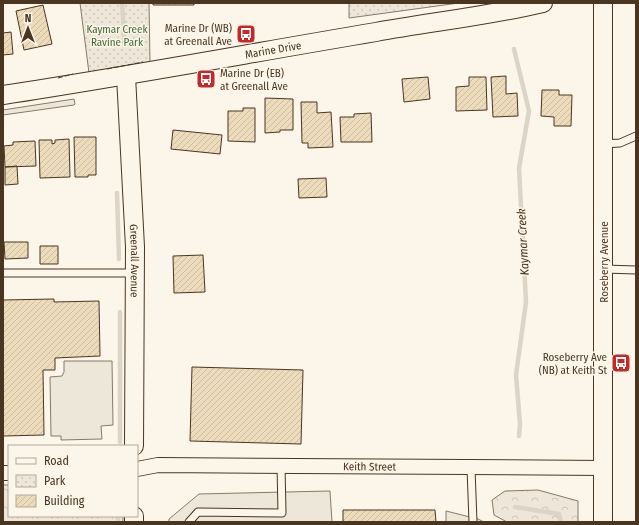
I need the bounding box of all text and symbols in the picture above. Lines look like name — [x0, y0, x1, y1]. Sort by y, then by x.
north arrow — [8, 8, 48, 48]
text: N — [25, 12, 31, 25]
place label: Marine Dr (WB) at Greenall Ave — [164, 22, 232, 48]
park label: Kaymar Creek Ravine Park — [86, 23, 148, 49]
bus stop icon: Marine Dr (WB) at Greenall Ave — [235, 23, 257, 45]
street label: Marine Drive — [244, 38, 302, 61]
place label: Marine Dr (EB) at Greenall Ave — [220, 67, 288, 93]
bus stop icon: Marine Dr (EB) at Greenall Ave — [195, 68, 217, 90]
water label: Kaymar Creek — [514, 208, 532, 276]
street label: Roseberry Avenue — [598, 221, 611, 303]
street label: Greenall Avenue — [127, 224, 142, 297]
place label: Roseberry Ave (NB) at Keith St — [539, 351, 607, 377]
bus stop icon: Roseberry Ave (NB) at Keith St — [610, 352, 632, 374]
legend — [8, 445, 138, 517]
text: Road — [44, 454, 69, 468]
street label: Keith Street — [343, 460, 397, 473]
text: Park — [44, 474, 66, 488]
text: Building — [44, 494, 85, 508]

